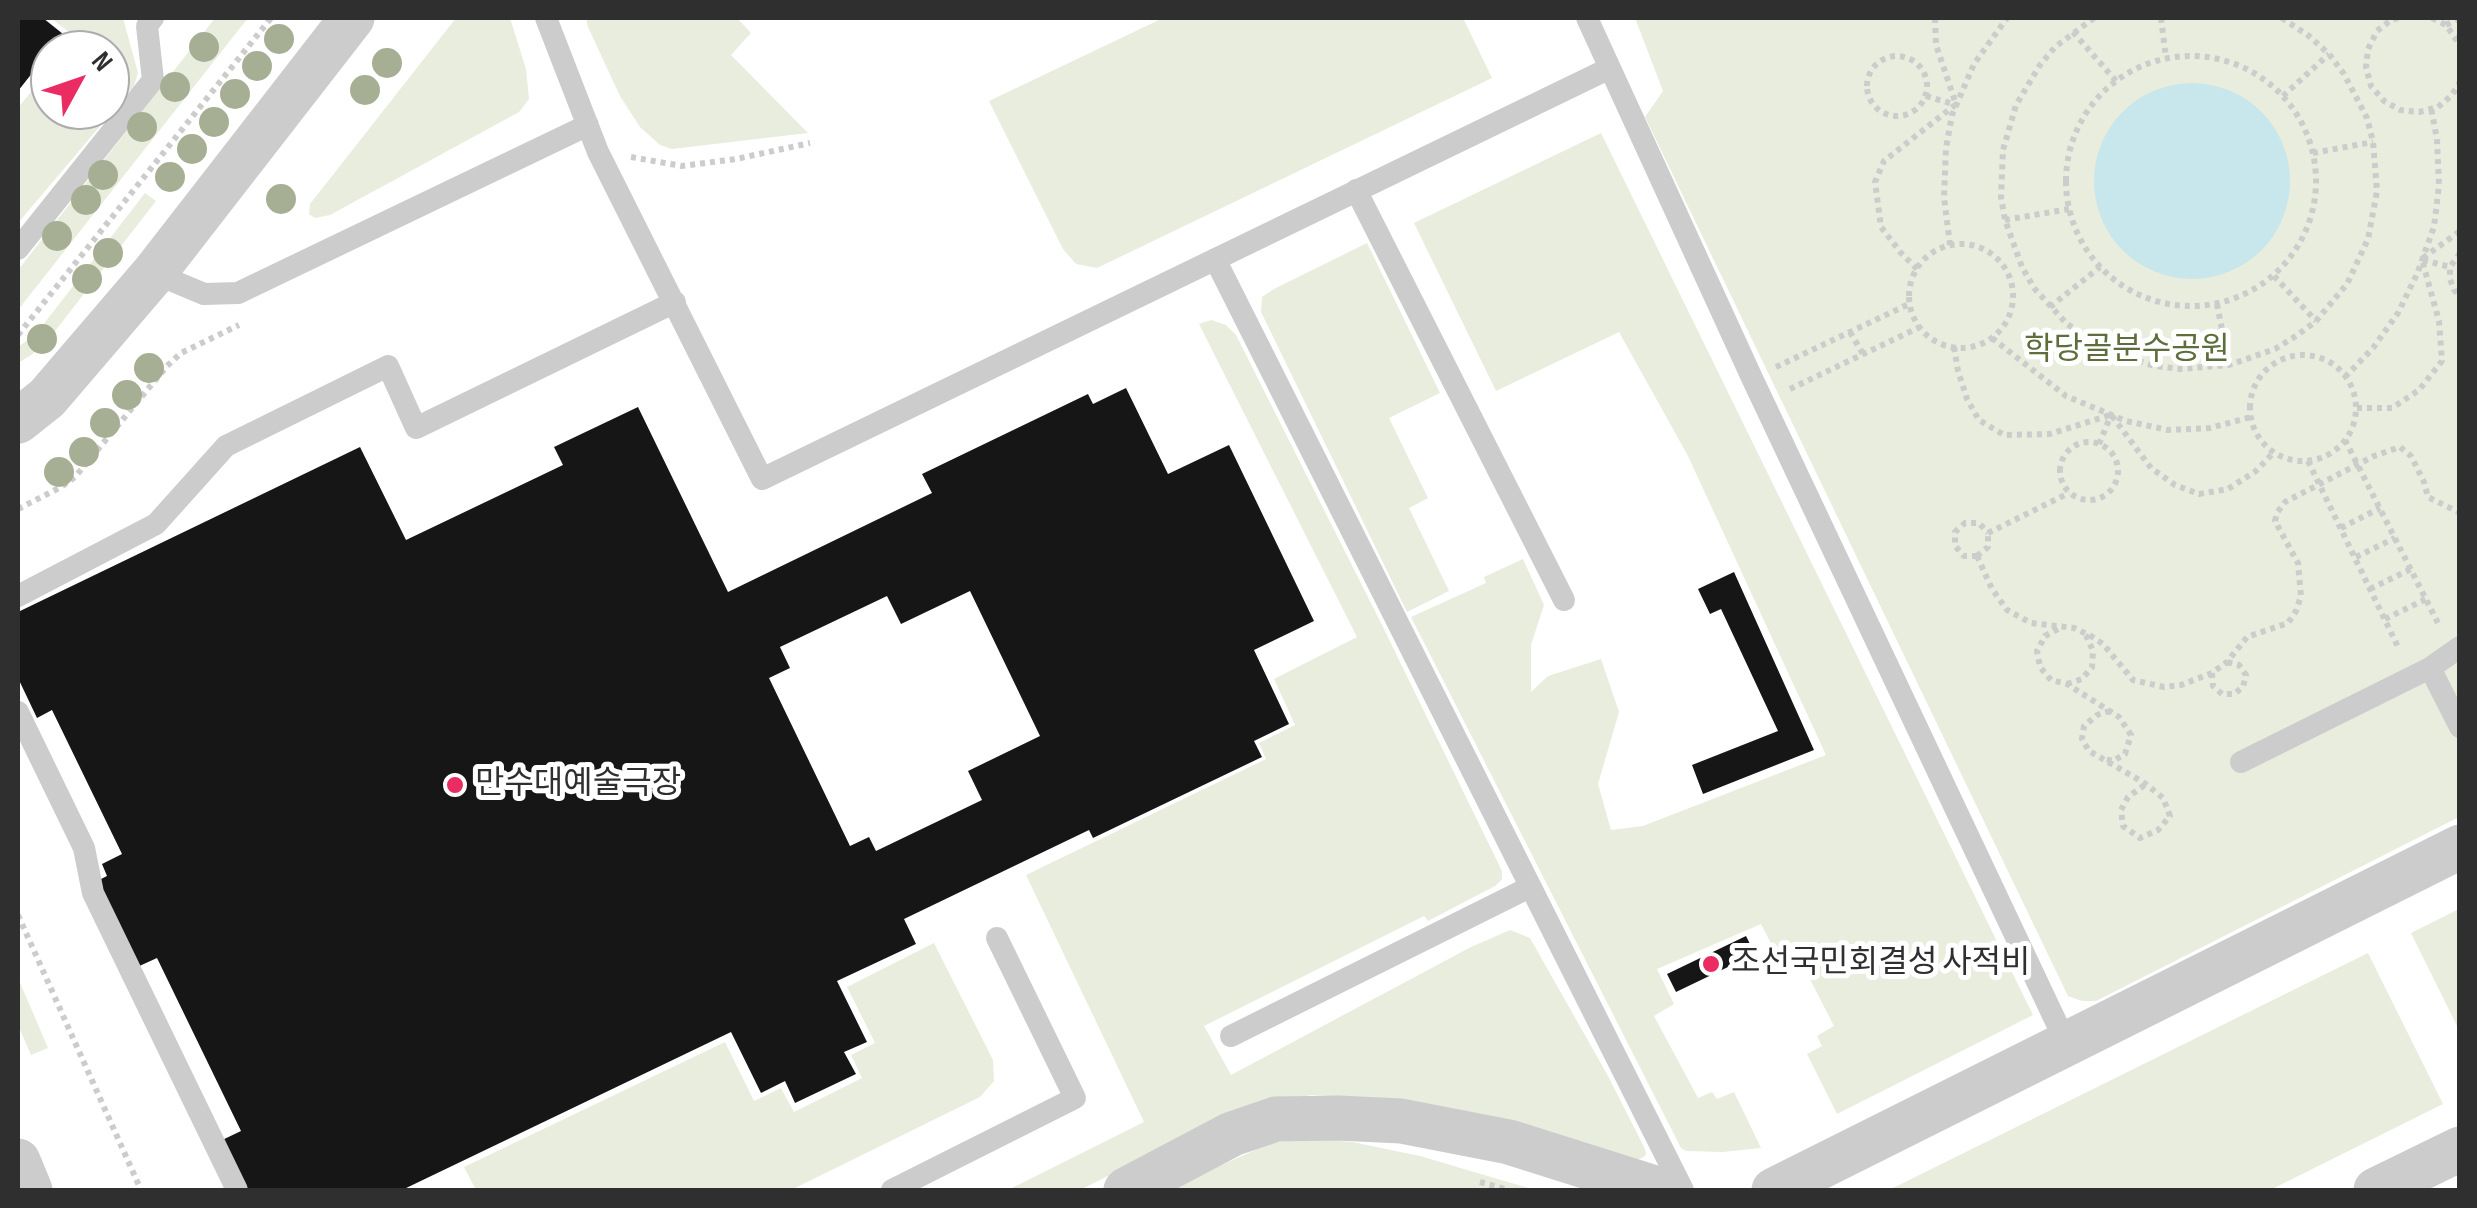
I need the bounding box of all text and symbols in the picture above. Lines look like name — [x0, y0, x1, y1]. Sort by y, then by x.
north arrow — [30, 30, 130, 130]
text: N — [84, 45, 119, 78]
park label: 학당골분수공원 — [2024, 332, 2230, 370]
place label: 만수대예술극장 — [475, 766, 681, 804]
marker: 만수대예술극장 — [444, 774, 466, 796]
place label: 조선국민회결성 사적비 — [1731, 945, 2030, 983]
marker: 조선국민회결성 사적비 — [1700, 953, 1722, 975]

